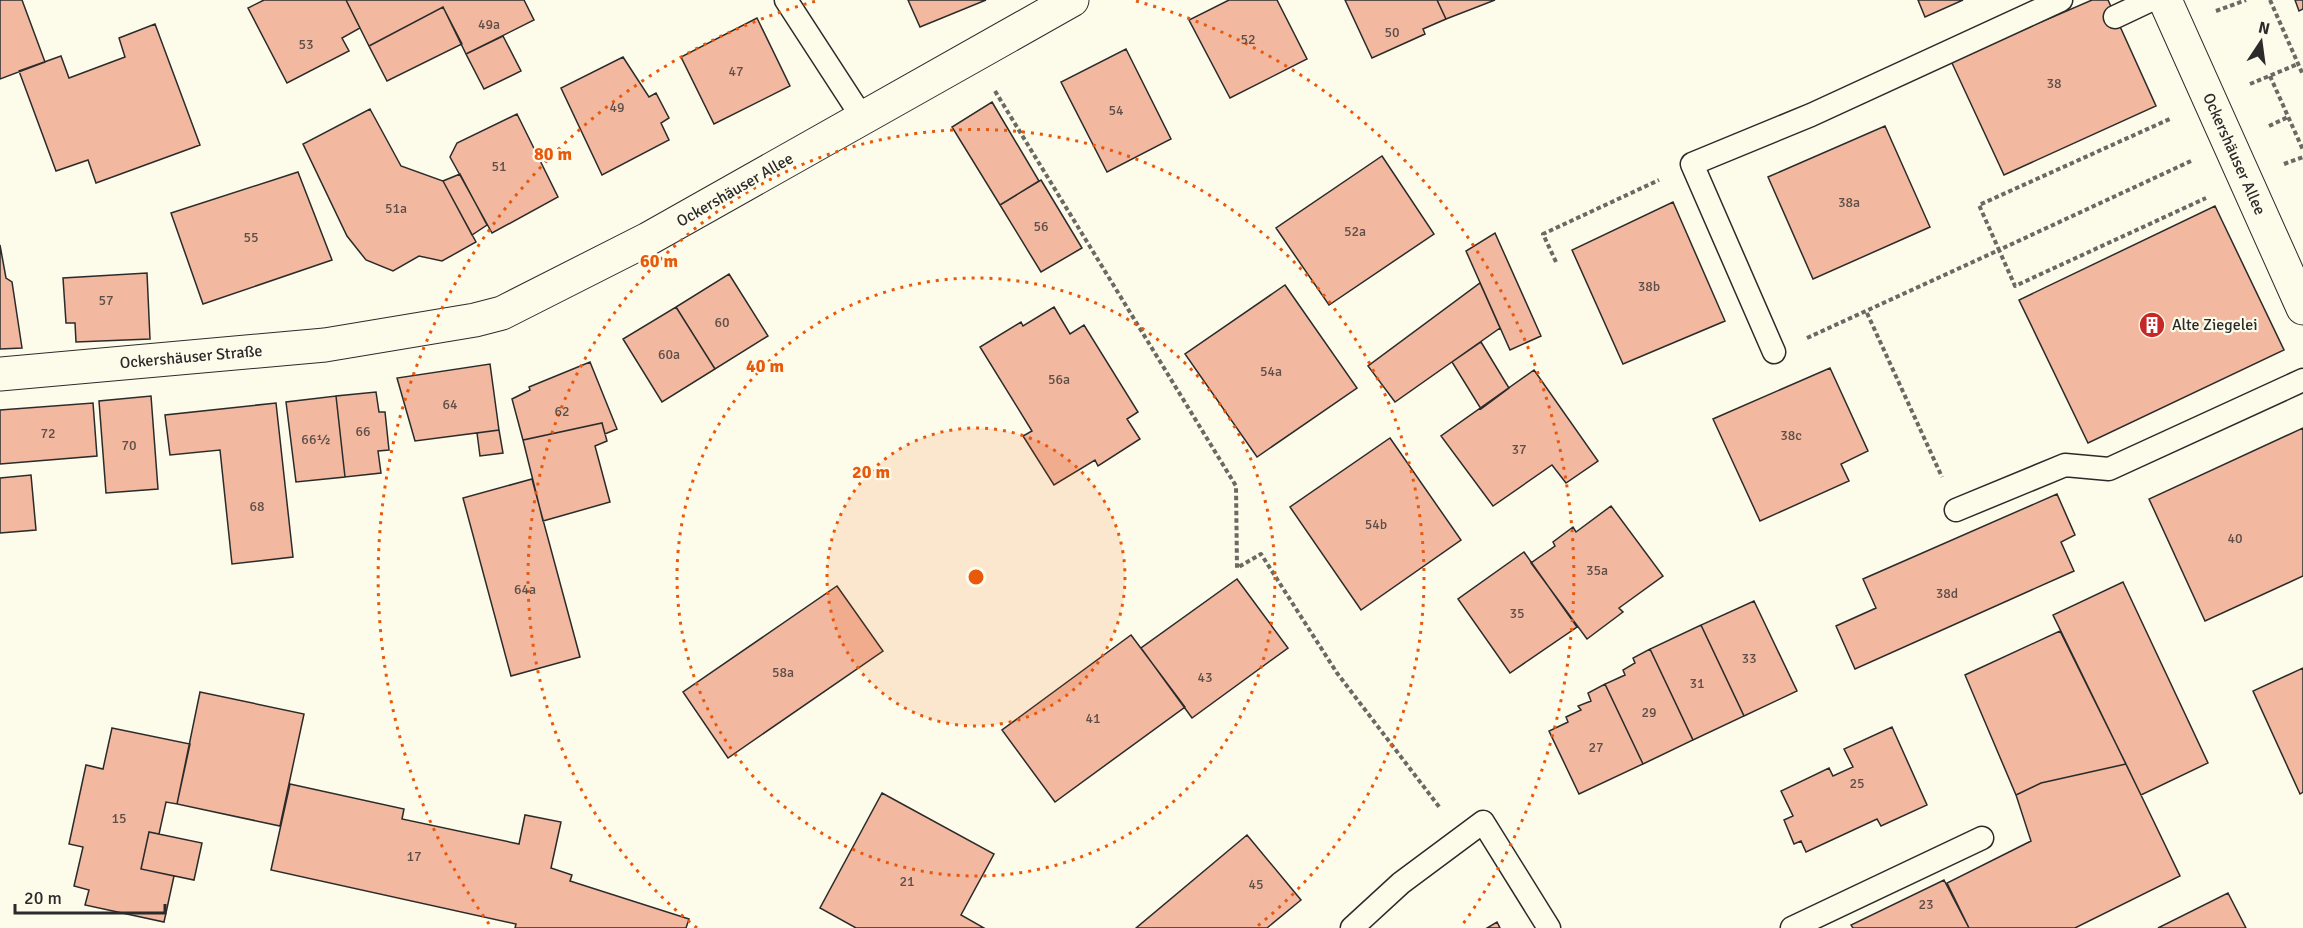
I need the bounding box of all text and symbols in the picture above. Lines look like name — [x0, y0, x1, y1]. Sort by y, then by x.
north arrow — [2231, 12, 2291, 72]
house number: 49a — [478, 16, 500, 33]
text: N — [2256, 17, 2272, 39]
house number: 50 — [1384, 24, 1400, 41]
house number: 52 — [1240, 31, 1256, 48]
house number: 53 — [298, 36, 314, 53]
house number: 47 — [728, 63, 744, 80]
house number: 38 — [2046, 75, 2062, 92]
street label: Ockershäuser Allee — [2198, 90, 2270, 218]
house number: 49 — [609, 99, 625, 116]
house number: 54 — [1108, 102, 1124, 119]
text: 80 m — [534, 143, 572, 165]
street label: Ockershäuser Allee — [673, 148, 797, 232]
house number: 51 — [491, 158, 507, 175]
house number: 38a — [1838, 194, 1860, 211]
house number: 51a — [385, 200, 407, 217]
house number: 56 — [1033, 218, 1049, 235]
house number: 52a — [1344, 223, 1366, 240]
house number: 55 — [243, 229, 259, 246]
text: 60 m — [640, 250, 678, 272]
house number: 38b — [1638, 278, 1660, 295]
house number: 57 — [98, 292, 114, 309]
building icon: Alte Ziegelei — [2137, 310, 2167, 340]
house number: 60 — [714, 314, 730, 331]
place label: Alte Ziegelei — [2172, 315, 2258, 335]
street label: Ockershäuser Straße — [119, 341, 263, 373]
house number: 60a — [658, 346, 680, 363]
text: 40 m — [746, 355, 784, 377]
house number: 54a — [1260, 363, 1282, 380]
house number: 56a — [1048, 371, 1070, 388]
house number: 64 — [442, 396, 458, 413]
house number: 62 — [554, 403, 570, 420]
house number: 66 — [355, 423, 371, 440]
house number: 72 — [40, 425, 56, 442]
house number: 38c — [1780, 427, 1802, 444]
house number: 66½ — [301, 431, 331, 448]
house number: 70 — [121, 437, 137, 454]
house number: 37 — [1511, 441, 1527, 458]
text: 20 m — [852, 461, 890, 483]
house number: 68 — [249, 498, 265, 515]
house number: 54b — [1365, 516, 1387, 533]
house number: 40 — [2227, 530, 2243, 547]
house number: 35a — [1586, 562, 1608, 579]
centre of rings — [966, 567, 986, 587]
house number: 64a — [514, 581, 536, 598]
house number: 38d — [1936, 585, 1958, 602]
house number: 35 — [1509, 605, 1525, 622]
house number: 33 — [1741, 650, 1757, 667]
house number: 58a — [772, 664, 794, 681]
house number: 43 — [1197, 669, 1213, 686]
house number: 31 — [1689, 675, 1705, 692]
house number: 29 — [1641, 704, 1657, 721]
house number: 41 — [1085, 710, 1101, 727]
house number: 27 — [1588, 739, 1604, 756]
house number: 25 — [1849, 775, 1865, 792]
house number: 15 — [111, 810, 127, 827]
house number: 17 — [406, 848, 422, 865]
house number: 21 — [899, 873, 915, 890]
house number: 45 — [1248, 876, 1264, 893]
scale bar — [15, 877, 165, 915]
text: 20 m — [24, 887, 62, 909]
house number: 23 — [1918, 896, 1934, 913]

